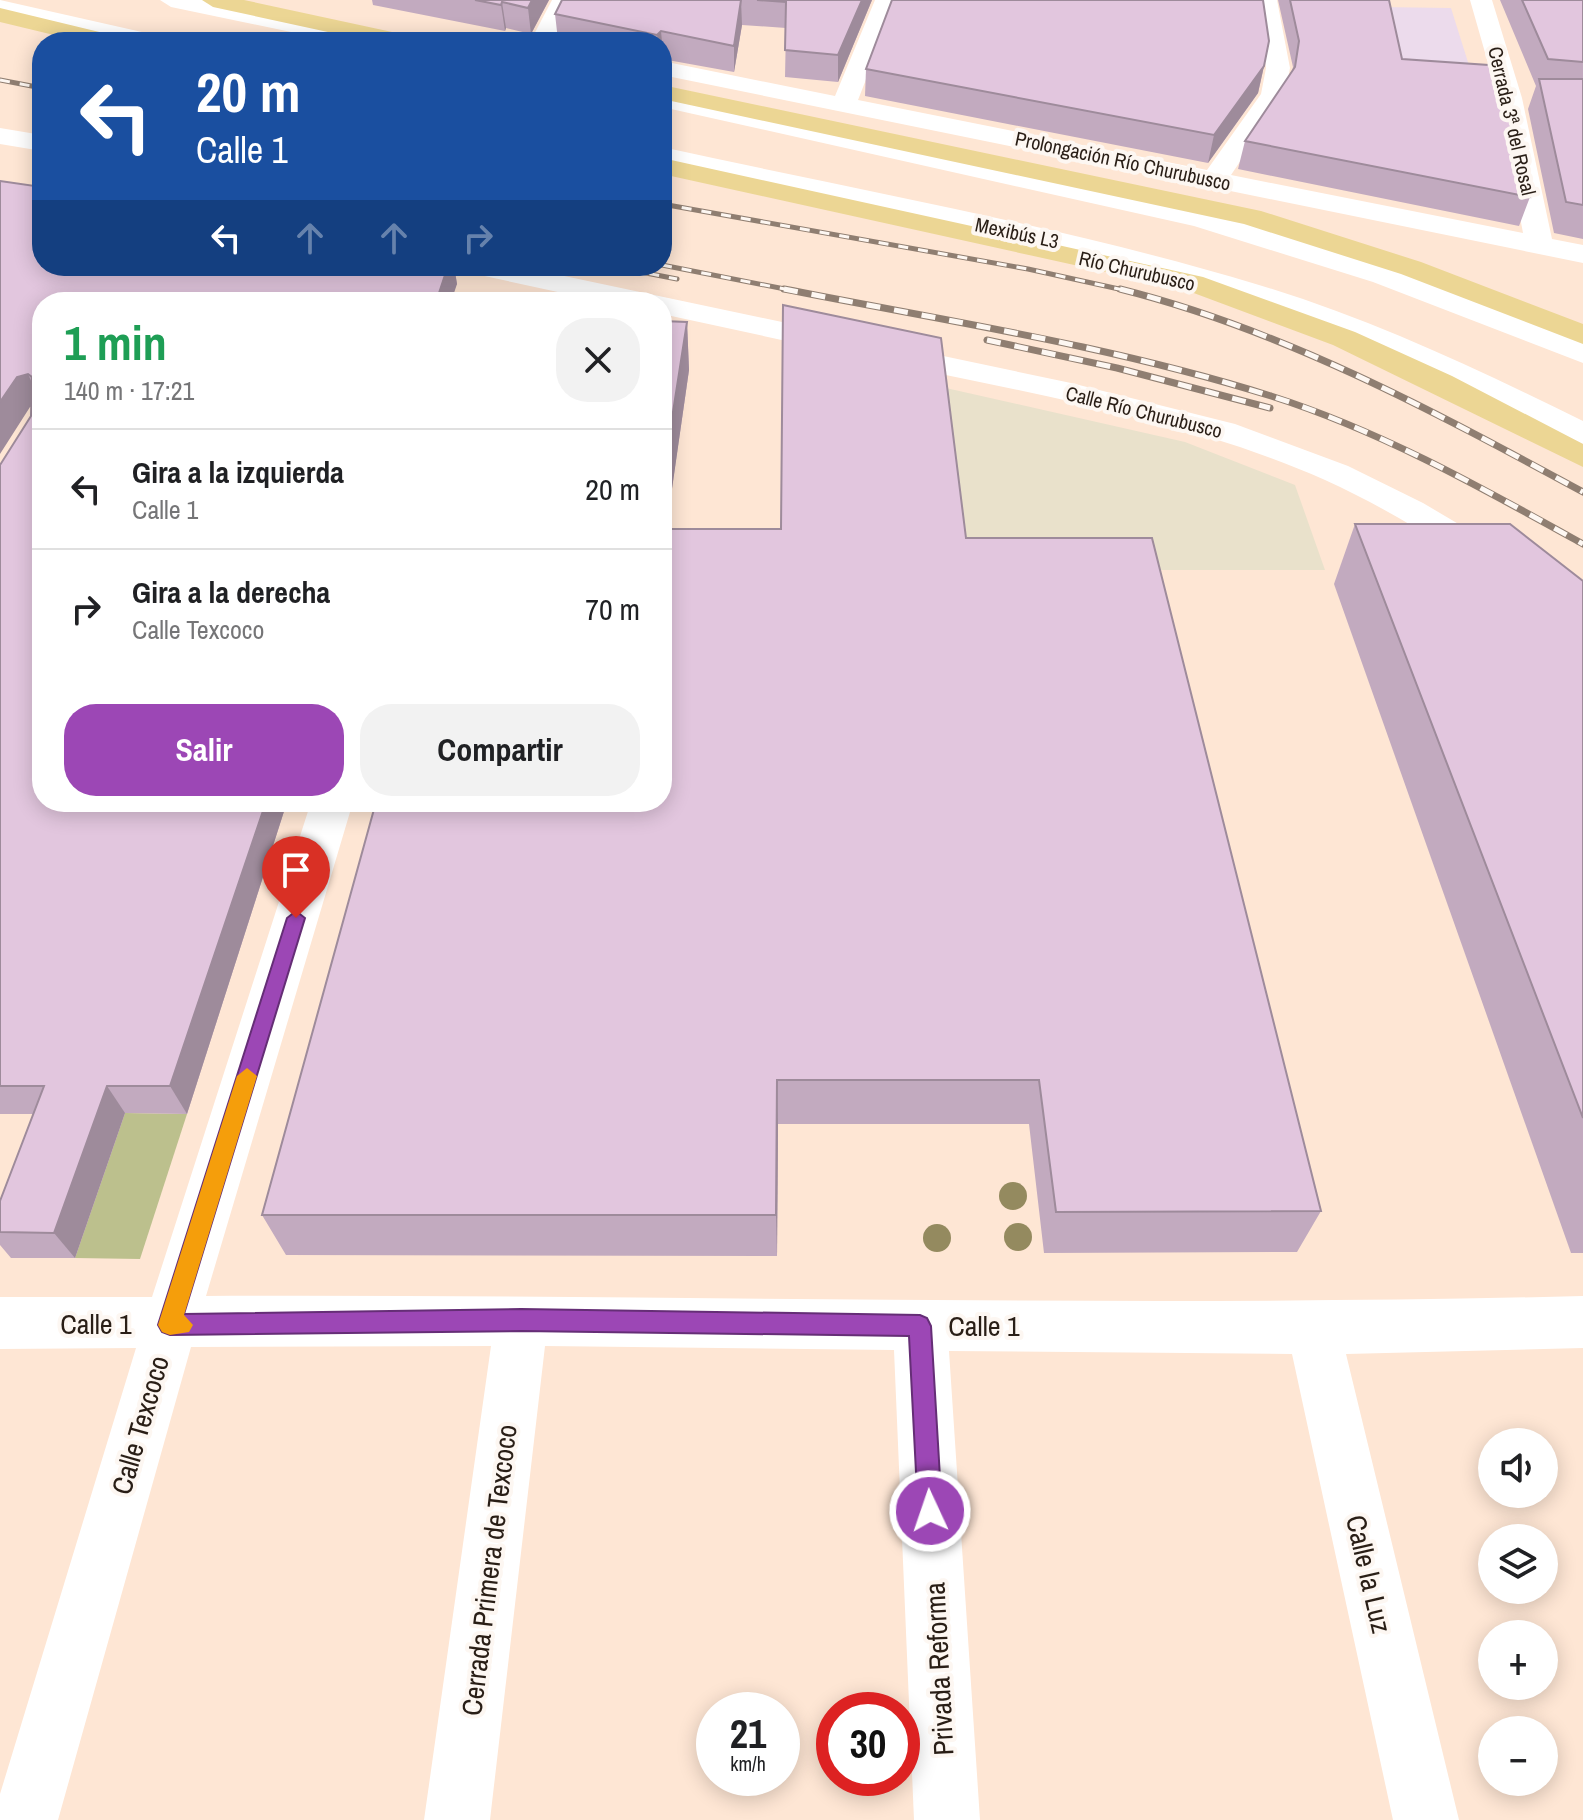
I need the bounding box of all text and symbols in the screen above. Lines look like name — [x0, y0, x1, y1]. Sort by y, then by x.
street label: Cerrada 3ª del Rosal — [1482, 44, 1543, 198]
text: 20 m — [196, 54, 301, 129]
icon: left — [64, 64, 168, 168]
street label: Prolongación Río Churubusco — [1013, 124, 1233, 197]
text: Calle 1 — [196, 126, 288, 174]
street label: Mexibús L3 — [973, 210, 1061, 255]
icon: left — [204, 216, 248, 260]
icon: ahead — [288, 216, 332, 260]
icon: ahead — [372, 216, 416, 260]
icon: right — [456, 216, 500, 260]
street label: Río Churubusco — [1076, 244, 1198, 297]
text: 1 min — [64, 310, 167, 375]
button: close — [556, 318, 640, 402]
text: 140 m · 17:21 — [64, 373, 194, 408]
street label: Calle Río Churubusco — [1063, 379, 1225, 444]
text: Gira a la izquierda — [132, 452, 344, 492]
icon: left — [64, 467, 108, 511]
text: 20 m — [585, 469, 640, 509]
text: Calle 1 — [132, 492, 198, 527]
text: Gira a la derecha — [132, 572, 330, 612]
icon: right — [64, 587, 108, 631]
text: 70 m — [585, 589, 640, 629]
text: Calle Texcoco — [132, 612, 264, 647]
button: Salir — [64, 704, 344, 796]
button: Compartir — [360, 704, 640, 796]
pin — [262, 836, 330, 918]
icon: arrive — [274, 848, 318, 892]
street label: Calle 1 — [60, 1305, 132, 1343]
street label: Calle 1 — [948, 1307, 1020, 1345]
street label: Calle Texcoco — [102, 1351, 178, 1499]
street label: Cerrada Primera de Texcoco — [452, 1422, 526, 1718]
map controls — [1478, 1428, 1558, 1796]
button: sound — [1478, 1428, 1558, 1508]
position arrow — [888, 1469, 972, 1553]
street label: Calle la Luz — [1337, 1511, 1401, 1637]
button: layers — [1478, 1524, 1558, 1604]
street label: Privada Reforma — [915, 1581, 963, 1757]
button: + — [1478, 1620, 1558, 1700]
speed limit sign: 30 — [816, 1692, 920, 1796]
text: 21 — [730, 1707, 766, 1760]
button: − — [1478, 1716, 1558, 1796]
text: km/h — [730, 1750, 766, 1777]

